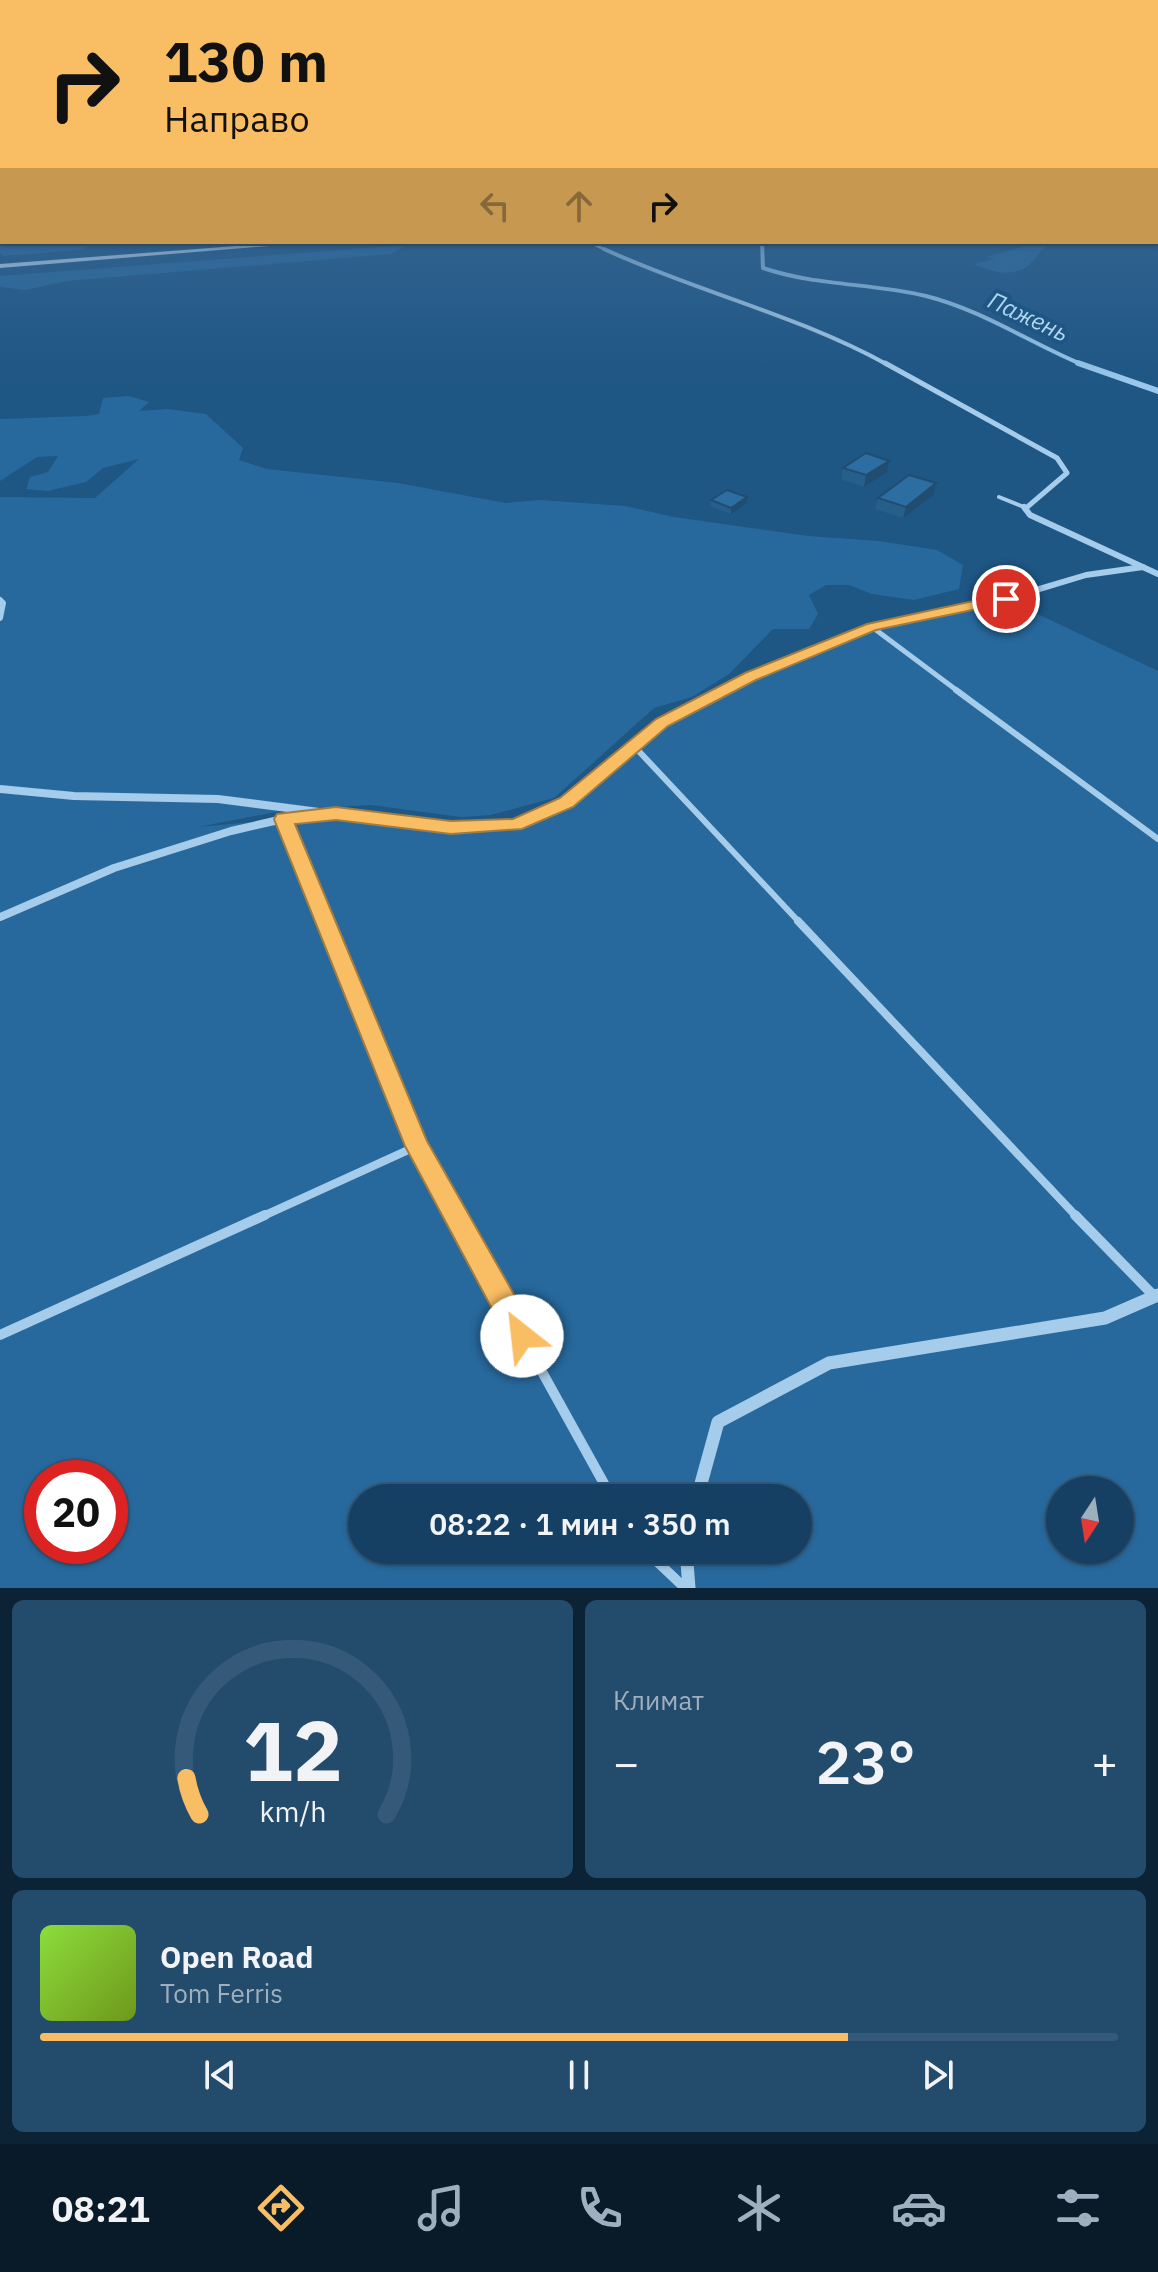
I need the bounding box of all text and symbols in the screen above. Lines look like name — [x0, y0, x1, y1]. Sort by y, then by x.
text: 130 m — [164, 25, 328, 97]
icon: right — [32, 32, 136, 136]
text: Направо — [164, 95, 310, 142]
icon: left — [473, 184, 517, 228]
icon: ahead — [557, 184, 601, 228]
icon: right — [641, 184, 685, 228]
water label: Пажень — [983, 284, 1074, 349]
pin — [972, 565, 1040, 633]
icon: arrive — [984, 577, 1028, 621]
position arrow — [480, 1294, 564, 1378]
speed limit sign: 20 — [24, 1460, 128, 1564]
north arrow — [1046, 1476, 1134, 1564]
map controls — [1046, 1476, 1134, 1564]
text: 08:22 · 1 мин · 350 m — [429, 1504, 731, 1543]
text: Климат — [613, 1683, 704, 1717]
text: 12 — [243, 1696, 342, 1804]
text: 23° — [815, 1722, 916, 1801]
text: − — [613, 1734, 639, 1791]
text: + — [1092, 1734, 1118, 1791]
text: km/h — [259, 1793, 326, 1830]
text: Open Road — [160, 1937, 313, 1976]
text: Tom Ferris — [160, 1976, 283, 2010]
icon: previous — [198, 2053, 242, 2097]
icon: pause — [557, 2053, 601, 2097]
icon: next — [916, 2053, 960, 2097]
icon: directions — [253, 2180, 309, 2236]
icon: music — [413, 2180, 469, 2236]
icon: phone — [572, 2180, 628, 2236]
icon: climate — [731, 2180, 787, 2236]
icon: car — [891, 2180, 947, 2236]
icon: filters — [1050, 2180, 1106, 2236]
text: 08:21 — [52, 2185, 150, 2232]

